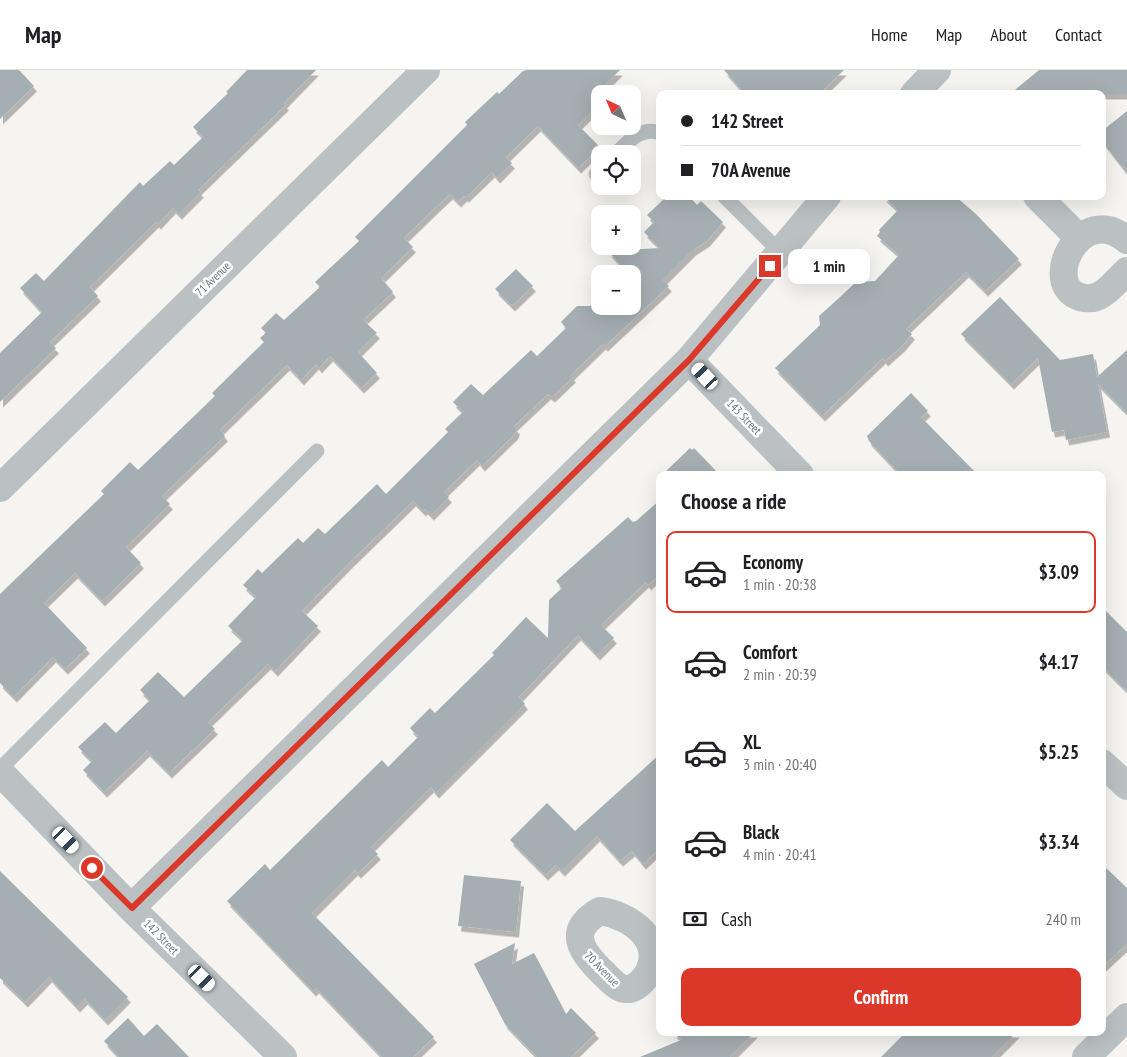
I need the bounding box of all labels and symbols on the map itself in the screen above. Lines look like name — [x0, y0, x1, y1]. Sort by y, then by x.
north arrow — [591, 85, 641, 135]
callout: 1 min — [788, 248, 870, 284]
route end — [759, 255, 781, 277]
street label: 71 Avenue — [192, 258, 233, 299]
car — [689, 360, 720, 392]
street label: 143 Street — [724, 396, 765, 438]
car — [50, 824, 81, 856]
route start — [81, 857, 103, 879]
street label: 142 Street — [141, 916, 183, 958]
street label: 70 Avenue — [582, 948, 623, 989]
car — [185, 962, 218, 994]

